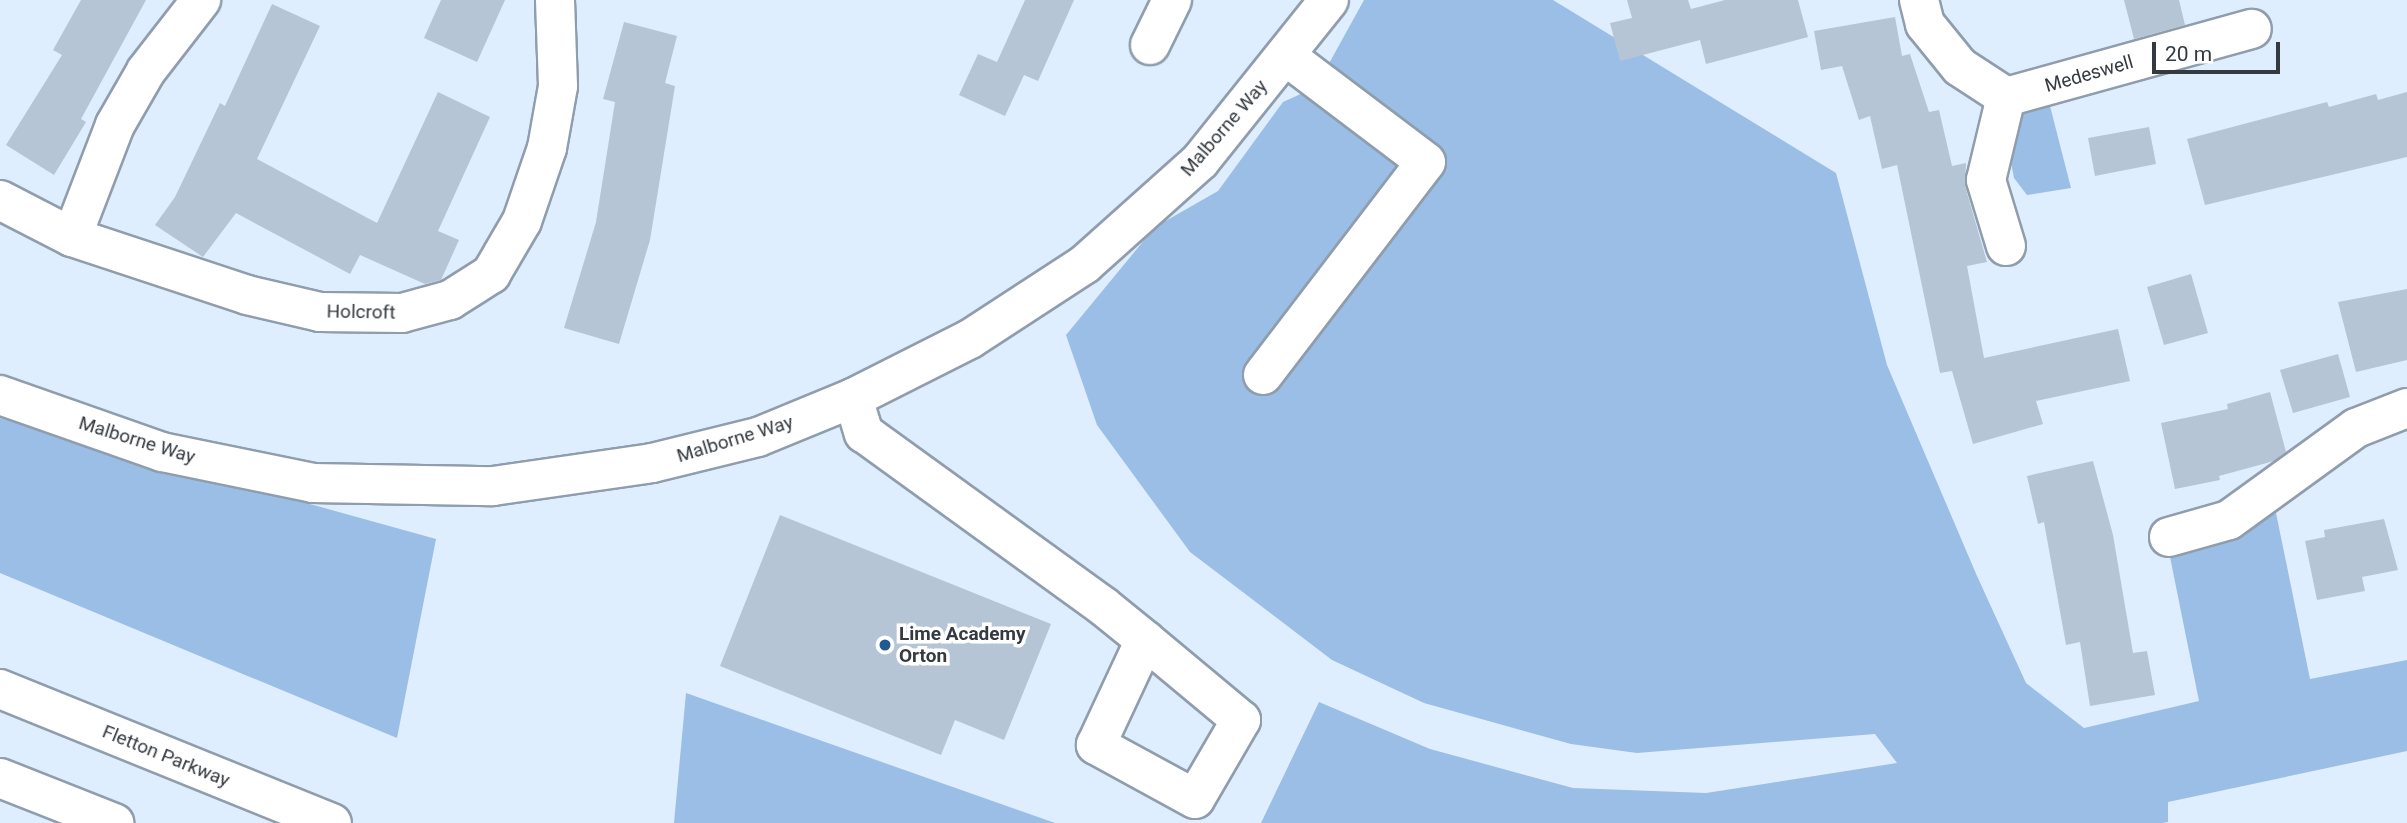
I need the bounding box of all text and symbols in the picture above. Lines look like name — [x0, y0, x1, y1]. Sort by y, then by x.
scale bar — [2155, 28, 2283, 72]
text: 20 m — [2165, 42, 2212, 66]
street label: Medeswell — [2042, 51, 2136, 97]
street label: Malborne Way — [1176, 75, 1272, 181]
street label: Holcroft — [326, 300, 396, 324]
street label: Malborne Way — [674, 410, 796, 468]
street label: Malborne Way — [76, 411, 198, 469]
place label: Lime Academy Orton — [899, 623, 1026, 667]
marker: Lime Academy Orton — [877, 637, 893, 653]
street label: Fletton Parkway — [99, 720, 233, 792]

